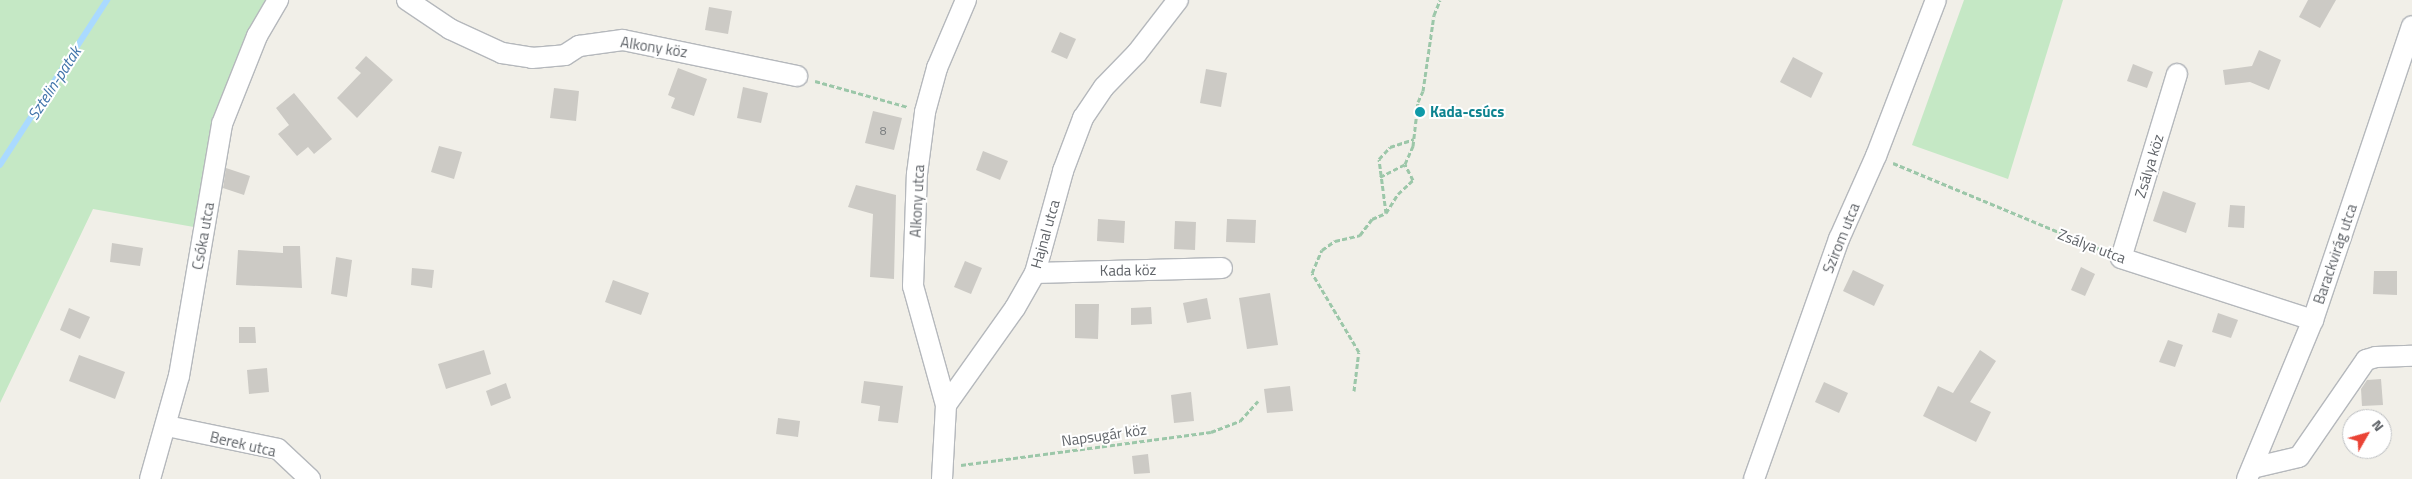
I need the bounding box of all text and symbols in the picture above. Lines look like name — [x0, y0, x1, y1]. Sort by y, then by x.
street label: Alkony köz — [619, 33, 689, 61]
water label: Sztelin-patak — [23, 43, 85, 123]
place label: Kada-csúcs — [1430, 103, 1504, 121]
marker: Kada-csúcs — [1414, 106, 1426, 118]
house number: 8 — [880, 124, 886, 138]
street label: Zsálya köz — [2131, 132, 2167, 200]
street label: Alkony utca — [906, 164, 928, 238]
street label: Hajnal utca — [1027, 198, 1063, 270]
street label: Szirom utca — [1819, 200, 1863, 276]
street label: Csóka utca — [188, 201, 218, 271]
street label: Barackvirág utca — [2309, 202, 2361, 306]
street label: Zsálya utca — [2056, 225, 2128, 267]
street label: Kada köz — [1100, 261, 1156, 279]
north arrow — [2342, 409, 2392, 459]
text: N — [2367, 415, 2390, 435]
street label: Napsugár köz — [1060, 420, 1148, 450]
street label: Berek utca — [208, 428, 278, 460]

